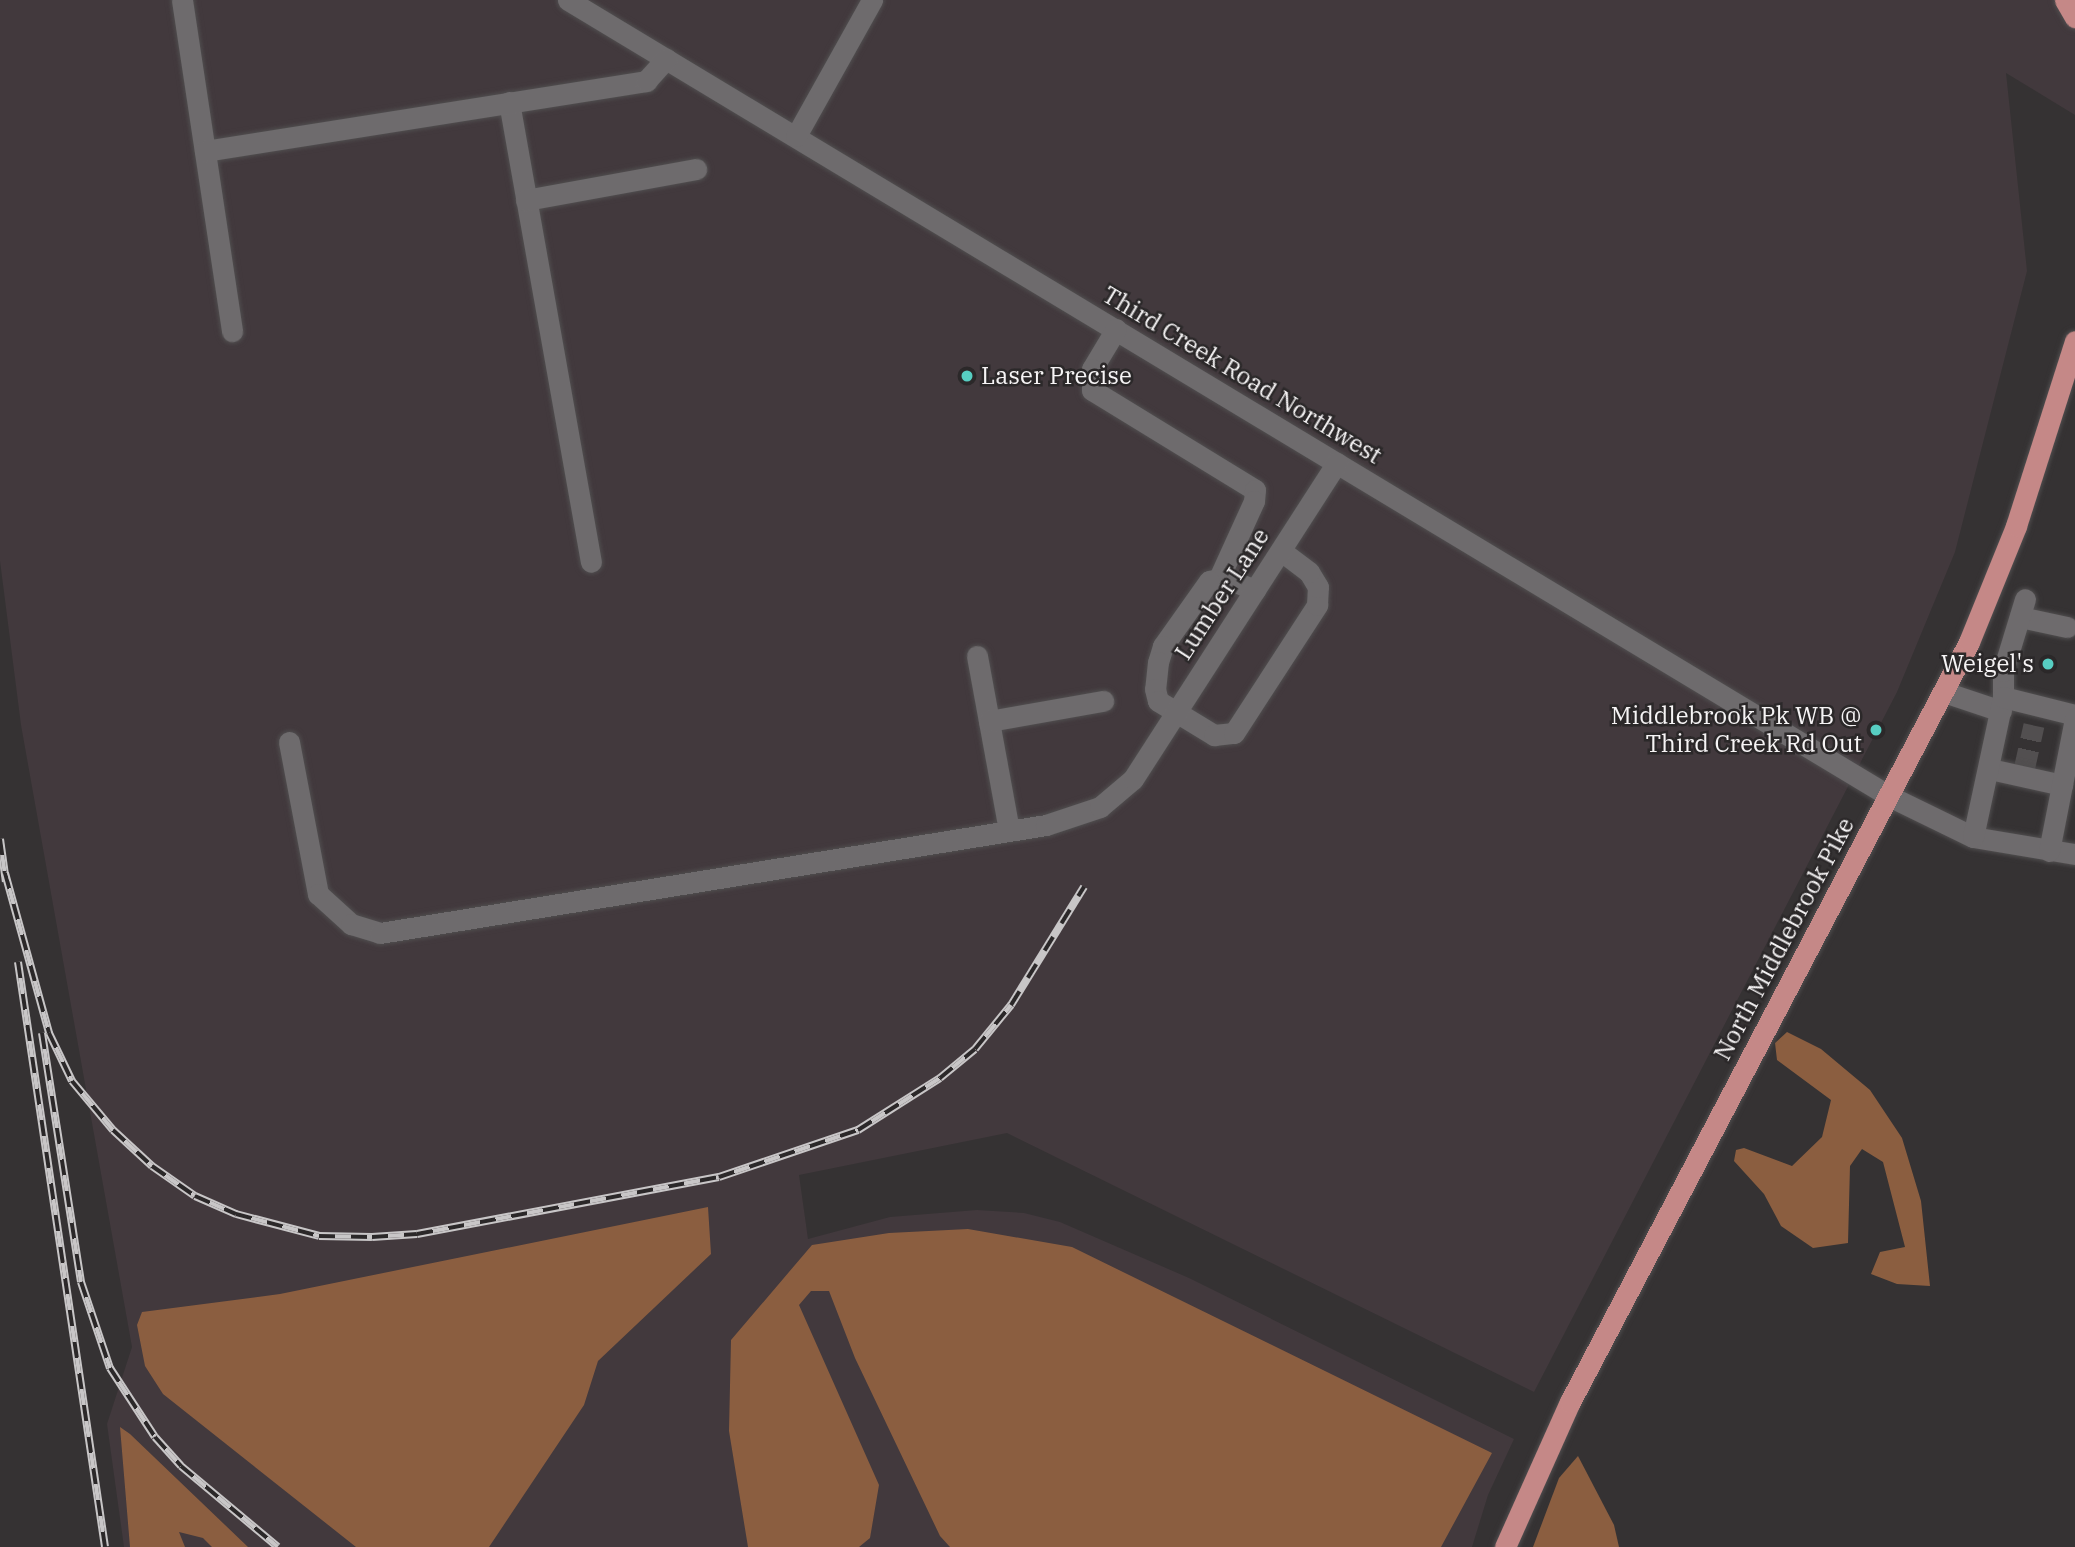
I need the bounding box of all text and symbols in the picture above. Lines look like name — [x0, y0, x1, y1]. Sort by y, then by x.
street label: Third Creek Road Northwest — [1097, 280, 1387, 470]
place label: Laser Precise — [981, 362, 1132, 390]
marker: Laser Precise — [959, 368, 975, 384]
street label: Lumber Lane — [1169, 523, 1275, 665]
place label: Weigel's — [1941, 650, 2034, 678]
marker: Weigel's — [2040, 656, 2056, 672]
place label: Middlebrook Pk WB @ Third Creek Rd Out — [1611, 702, 1862, 758]
marker: Middlebrook Pk WB @ Third Creek Rd Out — [1868, 722, 1884, 738]
street label: North Middlebrook Pike — [1708, 813, 1860, 1065]

